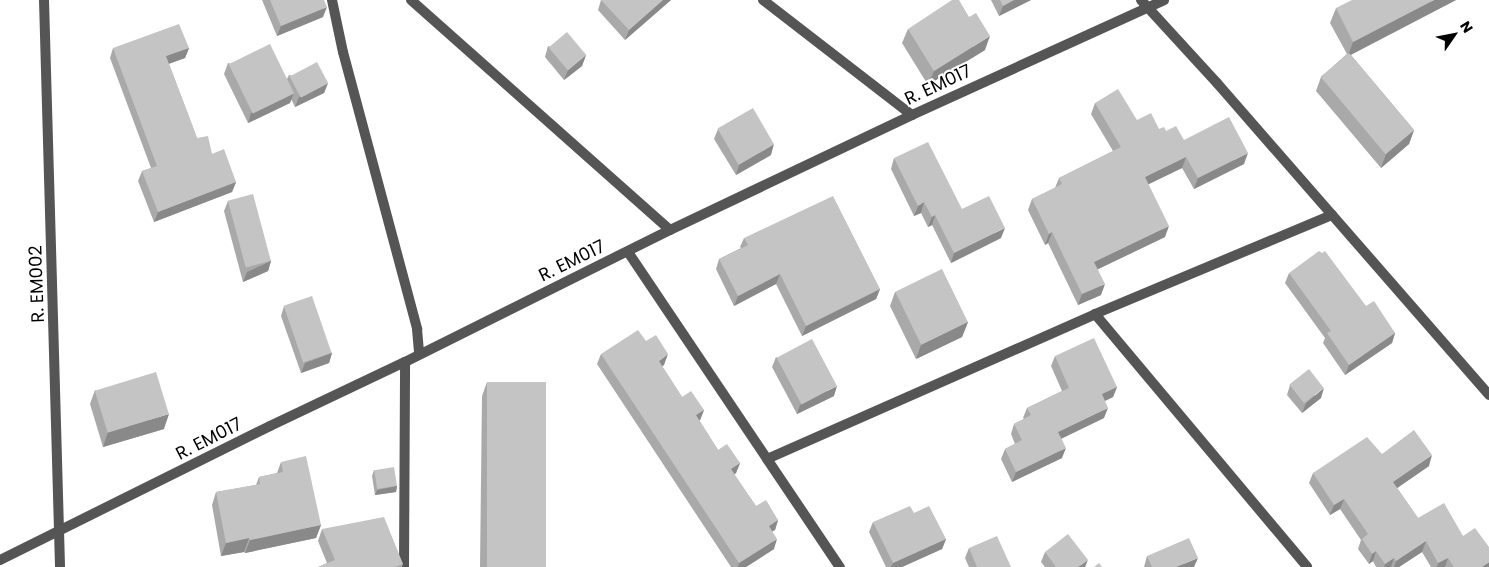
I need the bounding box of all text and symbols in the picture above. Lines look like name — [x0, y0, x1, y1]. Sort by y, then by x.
north arrow — [1429, 10, 1479, 60]
text: N — [1455, 17, 1478, 37]
street label: R. EM017 — [901, 60, 975, 110]
street label: R. EM017 — [535, 236, 609, 286]
street label: R. EM002 — [25, 245, 49, 323]
street label: R. EM017 — [172, 413, 246, 465]

